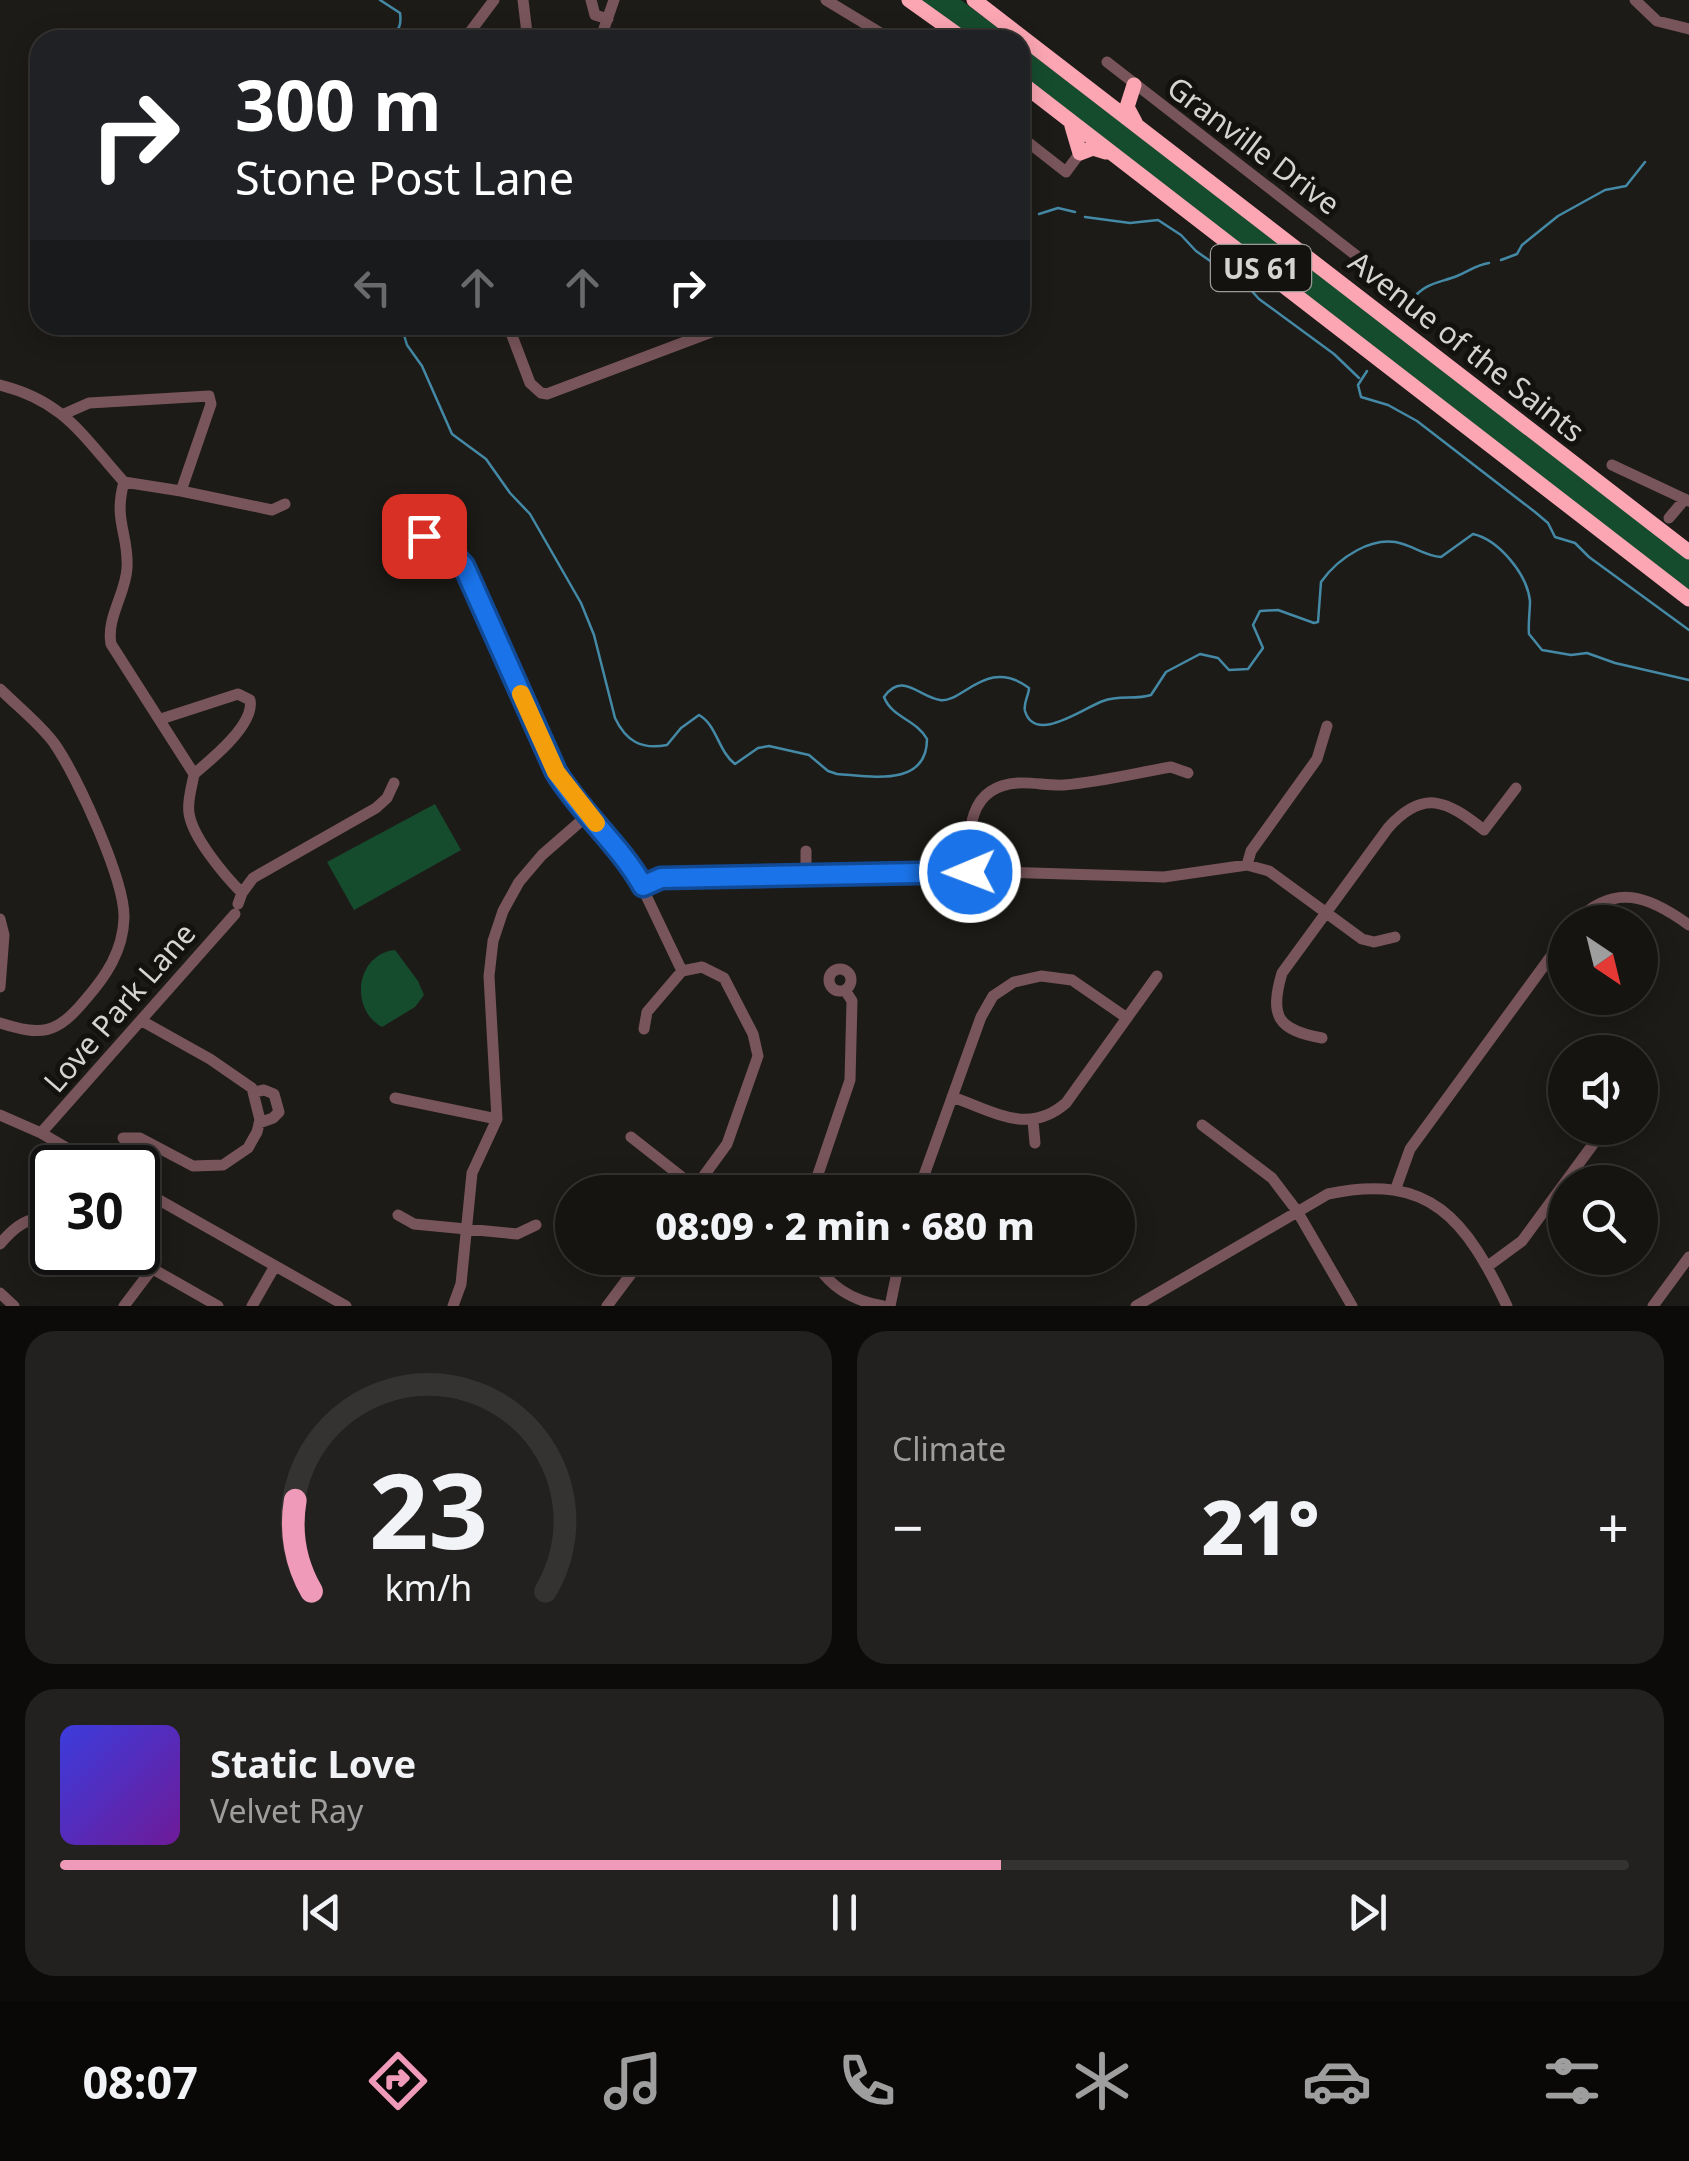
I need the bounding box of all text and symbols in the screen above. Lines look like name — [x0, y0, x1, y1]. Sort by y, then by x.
text: 300 m — [235, 56, 442, 152]
street label: Granville Drive — [1159, 67, 1349, 223]
icon: right — [70, 70, 200, 200]
text: Stone Post Lane — [235, 147, 574, 208]
street label: Avenue of the Saints — [1341, 241, 1593, 451]
road number: US 61 — [1211, 245, 1311, 291]
icon: left — [345, 260, 400, 315]
icon: ahead — [450, 260, 505, 315]
icon: ahead — [555, 260, 610, 315]
icon: right — [660, 260, 715, 315]
pin — [382, 494, 467, 579]
icon: arrive — [397, 509, 452, 564]
position arrow — [918, 820, 1022, 924]
north arrow — [1548, 905, 1658, 1015]
map controls — [1548, 905, 1658, 1275]
street label: Love Park Lane — [34, 913, 204, 1101]
button: sound — [1548, 1035, 1658, 1145]
speed limit sign: 30 — [30, 1145, 160, 1275]
button: search — [1548, 1165, 1658, 1275]
text: 08:09 · 2 min · 680 m — [655, 1199, 1035, 1251]
text: Climate — [892, 1427, 1006, 1470]
text: 23 — [369, 1438, 488, 1579]
text: 21° — [1201, 1475, 1320, 1577]
text: − — [892, 1489, 923, 1564]
text: + — [1598, 1489, 1629, 1564]
text: km/h — [385, 1563, 472, 1611]
text: Static Love — [210, 1737, 416, 1789]
text: Velvet Ray — [210, 1789, 363, 1832]
icon: previous — [294, 1885, 349, 1940]
icon: pause — [817, 1885, 872, 1940]
icon: next — [1340, 1885, 1395, 1940]
icon: directions — [363, 2046, 433, 2116]
icon: music — [598, 2046, 668, 2116]
icon: phone — [832, 2046, 902, 2116]
icon: climate — [1067, 2046, 1137, 2116]
icon: car — [1302, 2046, 1372, 2116]
icon: filters — [1537, 2046, 1607, 2116]
text: 08:07 — [82, 2051, 198, 2112]

